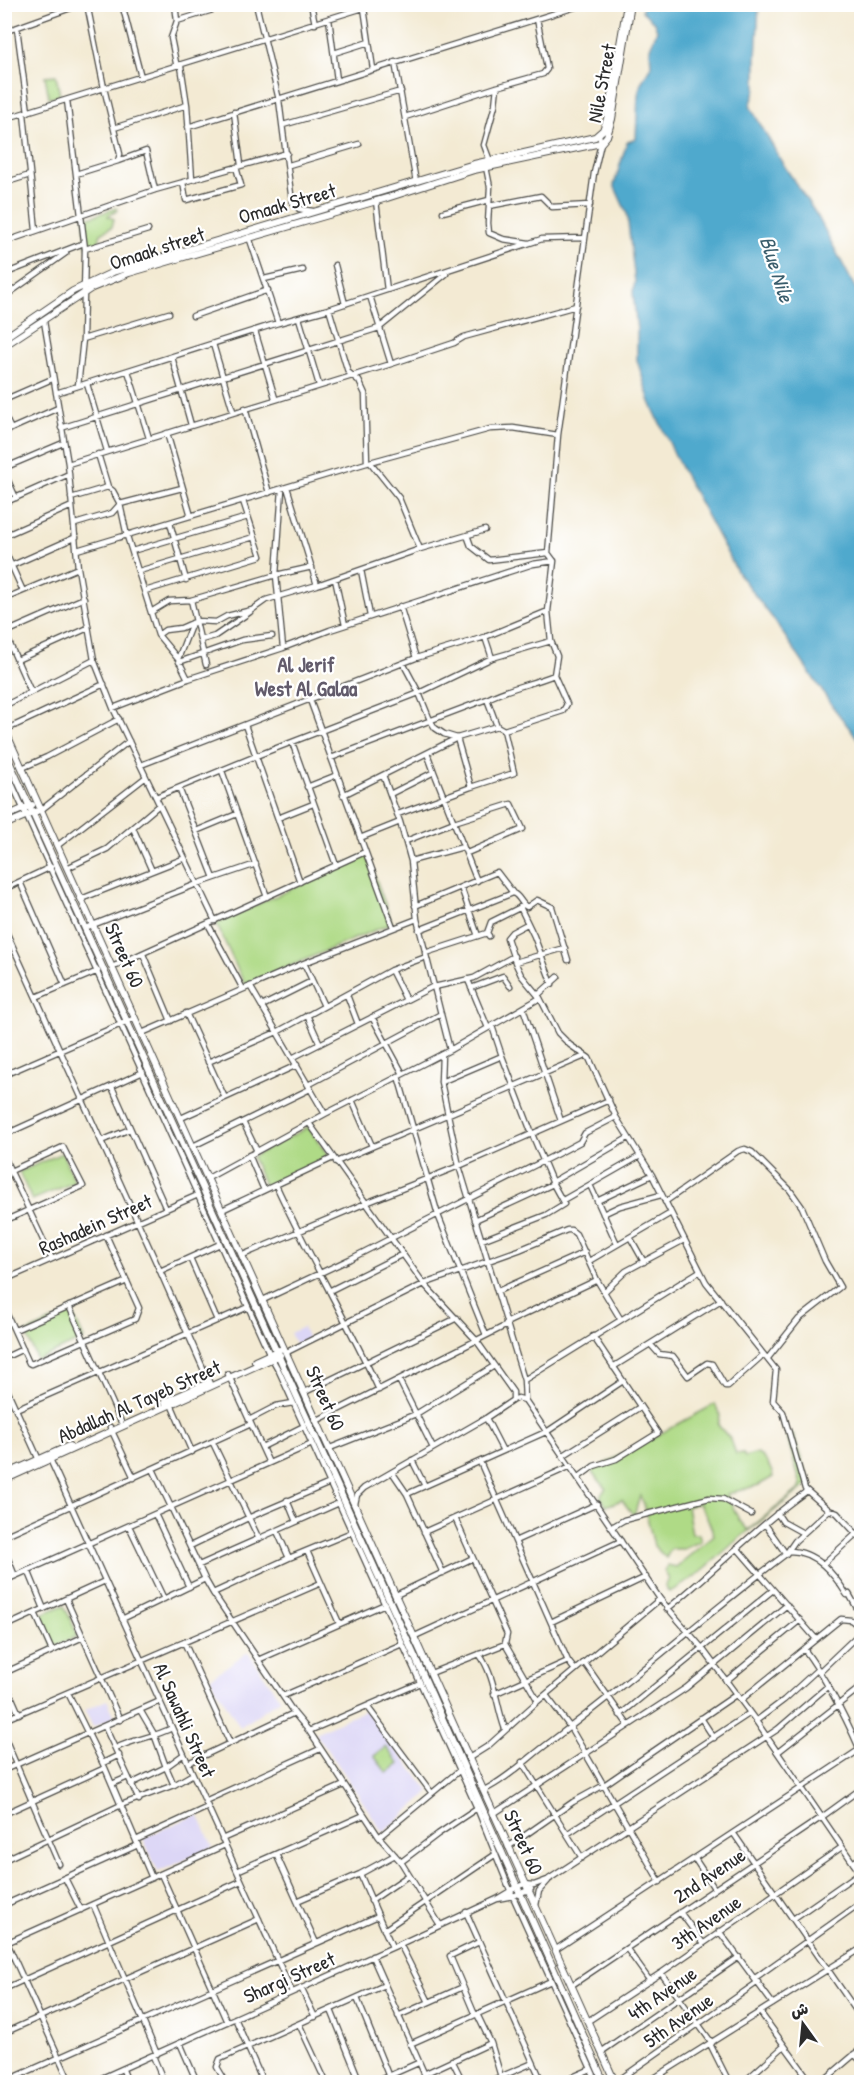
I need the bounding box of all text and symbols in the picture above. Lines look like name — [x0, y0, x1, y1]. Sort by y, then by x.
street label: Nile Street — [580, 40, 622, 125]
street label: Omaak Street — [235, 176, 340, 230]
street label: Omaak street — [106, 220, 209, 276]
water label: Blue Nile — [753, 232, 802, 307]
district label: Al Jerif West Al Galaa — [255, 650, 358, 703]
street label: Street 60 — [99, 918, 151, 992]
street label: Rashadein Street — [34, 1187, 157, 1261]
street label: Abdallah Al Tayeb Street — [53, 1352, 226, 1449]
street label: Street 60 — [300, 1361, 352, 1435]
street label: Al Sawahli Street — [148, 1658, 223, 1783]
street label: Street 60 — [498, 1805, 550, 1879]
street label: 2nd Avenue — [668, 1841, 750, 1909]
street label: 3th Avenue — [666, 1888, 746, 1956]
street label: Shargi Street — [239, 1944, 340, 2009]
street label: 4th Avenue — [622, 1960, 702, 2026]
street label: 5th Avenue — [638, 1986, 718, 2054]
north arrow — [773, 1994, 833, 2054]
text: ش — [788, 1997, 810, 2022]

